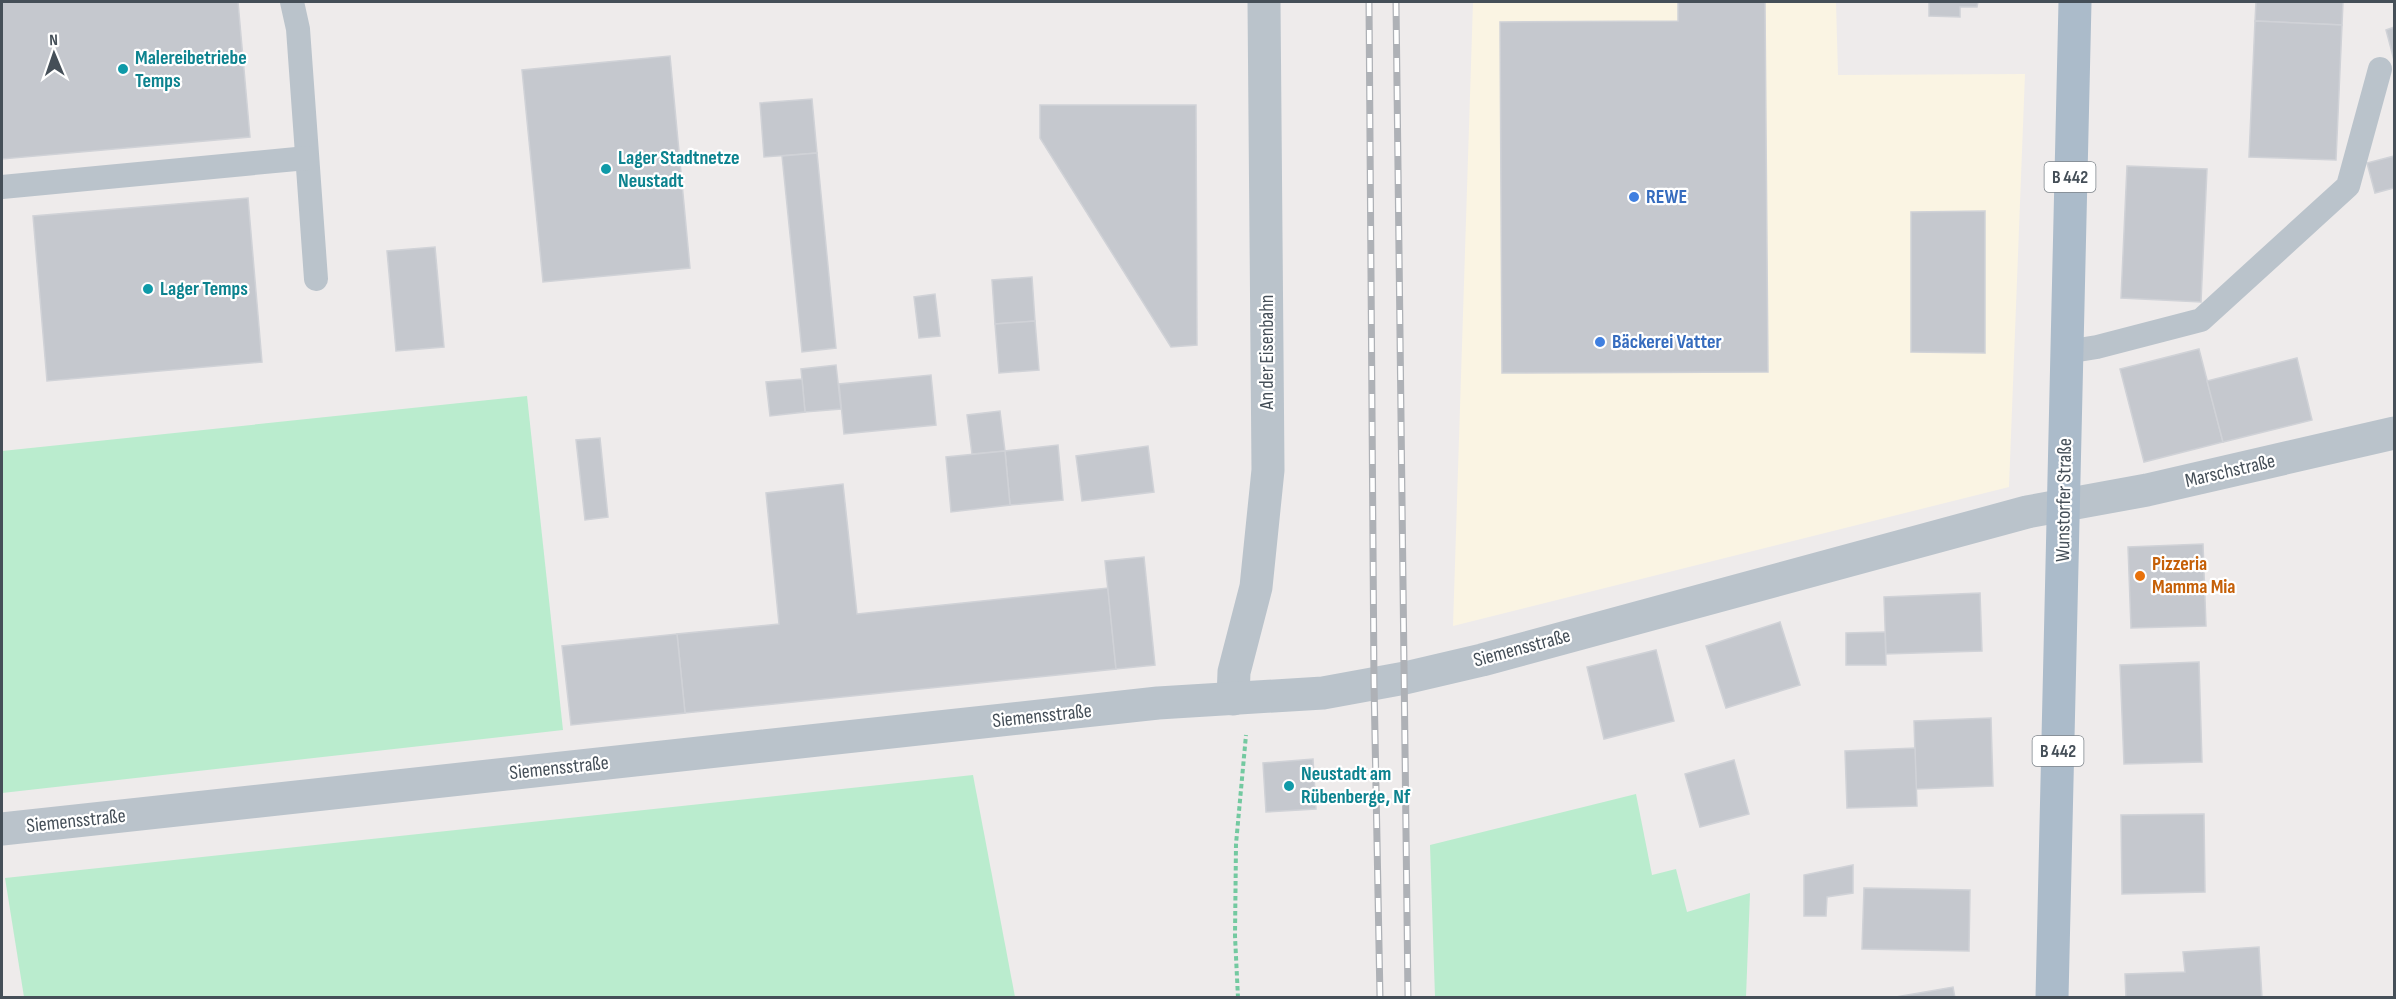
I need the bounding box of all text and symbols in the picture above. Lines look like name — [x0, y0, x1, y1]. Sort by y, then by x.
north arrow — [24, 24, 84, 84]
text: N — [49, 31, 58, 50]
place label: Malereibetriebe Temps — [135, 46, 247, 93]
marker: Malereibetriebe Temps — [116, 62, 130, 76]
place label: Lager Stadtnetze Neustadt — [618, 146, 739, 193]
marker: Lager Stadtnetze Neustadt — [599, 162, 613, 176]
road number: B 442 — [2044, 162, 2096, 192]
place label: REWE — [1646, 185, 1687, 209]
marker: REWE — [1627, 190, 1641, 204]
place label: Lager Temps — [160, 277, 248, 301]
marker: Lager Temps — [141, 282, 155, 296]
street label: An der Eisenbahn — [1255, 295, 1279, 410]
place label: Bäckerei Vatter — [1612, 330, 1722, 354]
marker: Bäckerei Vatter — [1593, 335, 1607, 349]
street label: Wunstorfer Straße — [2051, 438, 2077, 562]
street label: Marschstraße — [2183, 449, 2277, 493]
place label: Pizzeria Mamma Mia — [2152, 552, 2236, 599]
marker: Pizzeria Mamma Mia — [2133, 569, 2147, 583]
street label: Siemensstraße — [1471, 624, 1573, 672]
street label: Siemensstraße — [991, 699, 1093, 733]
road number: B 442 — [2032, 736, 2084, 766]
street label: Siemensstraße — [508, 751, 610, 785]
place label: Neustadt am Rübenberge, Nf — [1301, 762, 1411, 809]
marker: Neustadt am Rübenberge, Nf — [1282, 779, 1296, 793]
street label: Siemensstraße — [25, 804, 127, 838]

